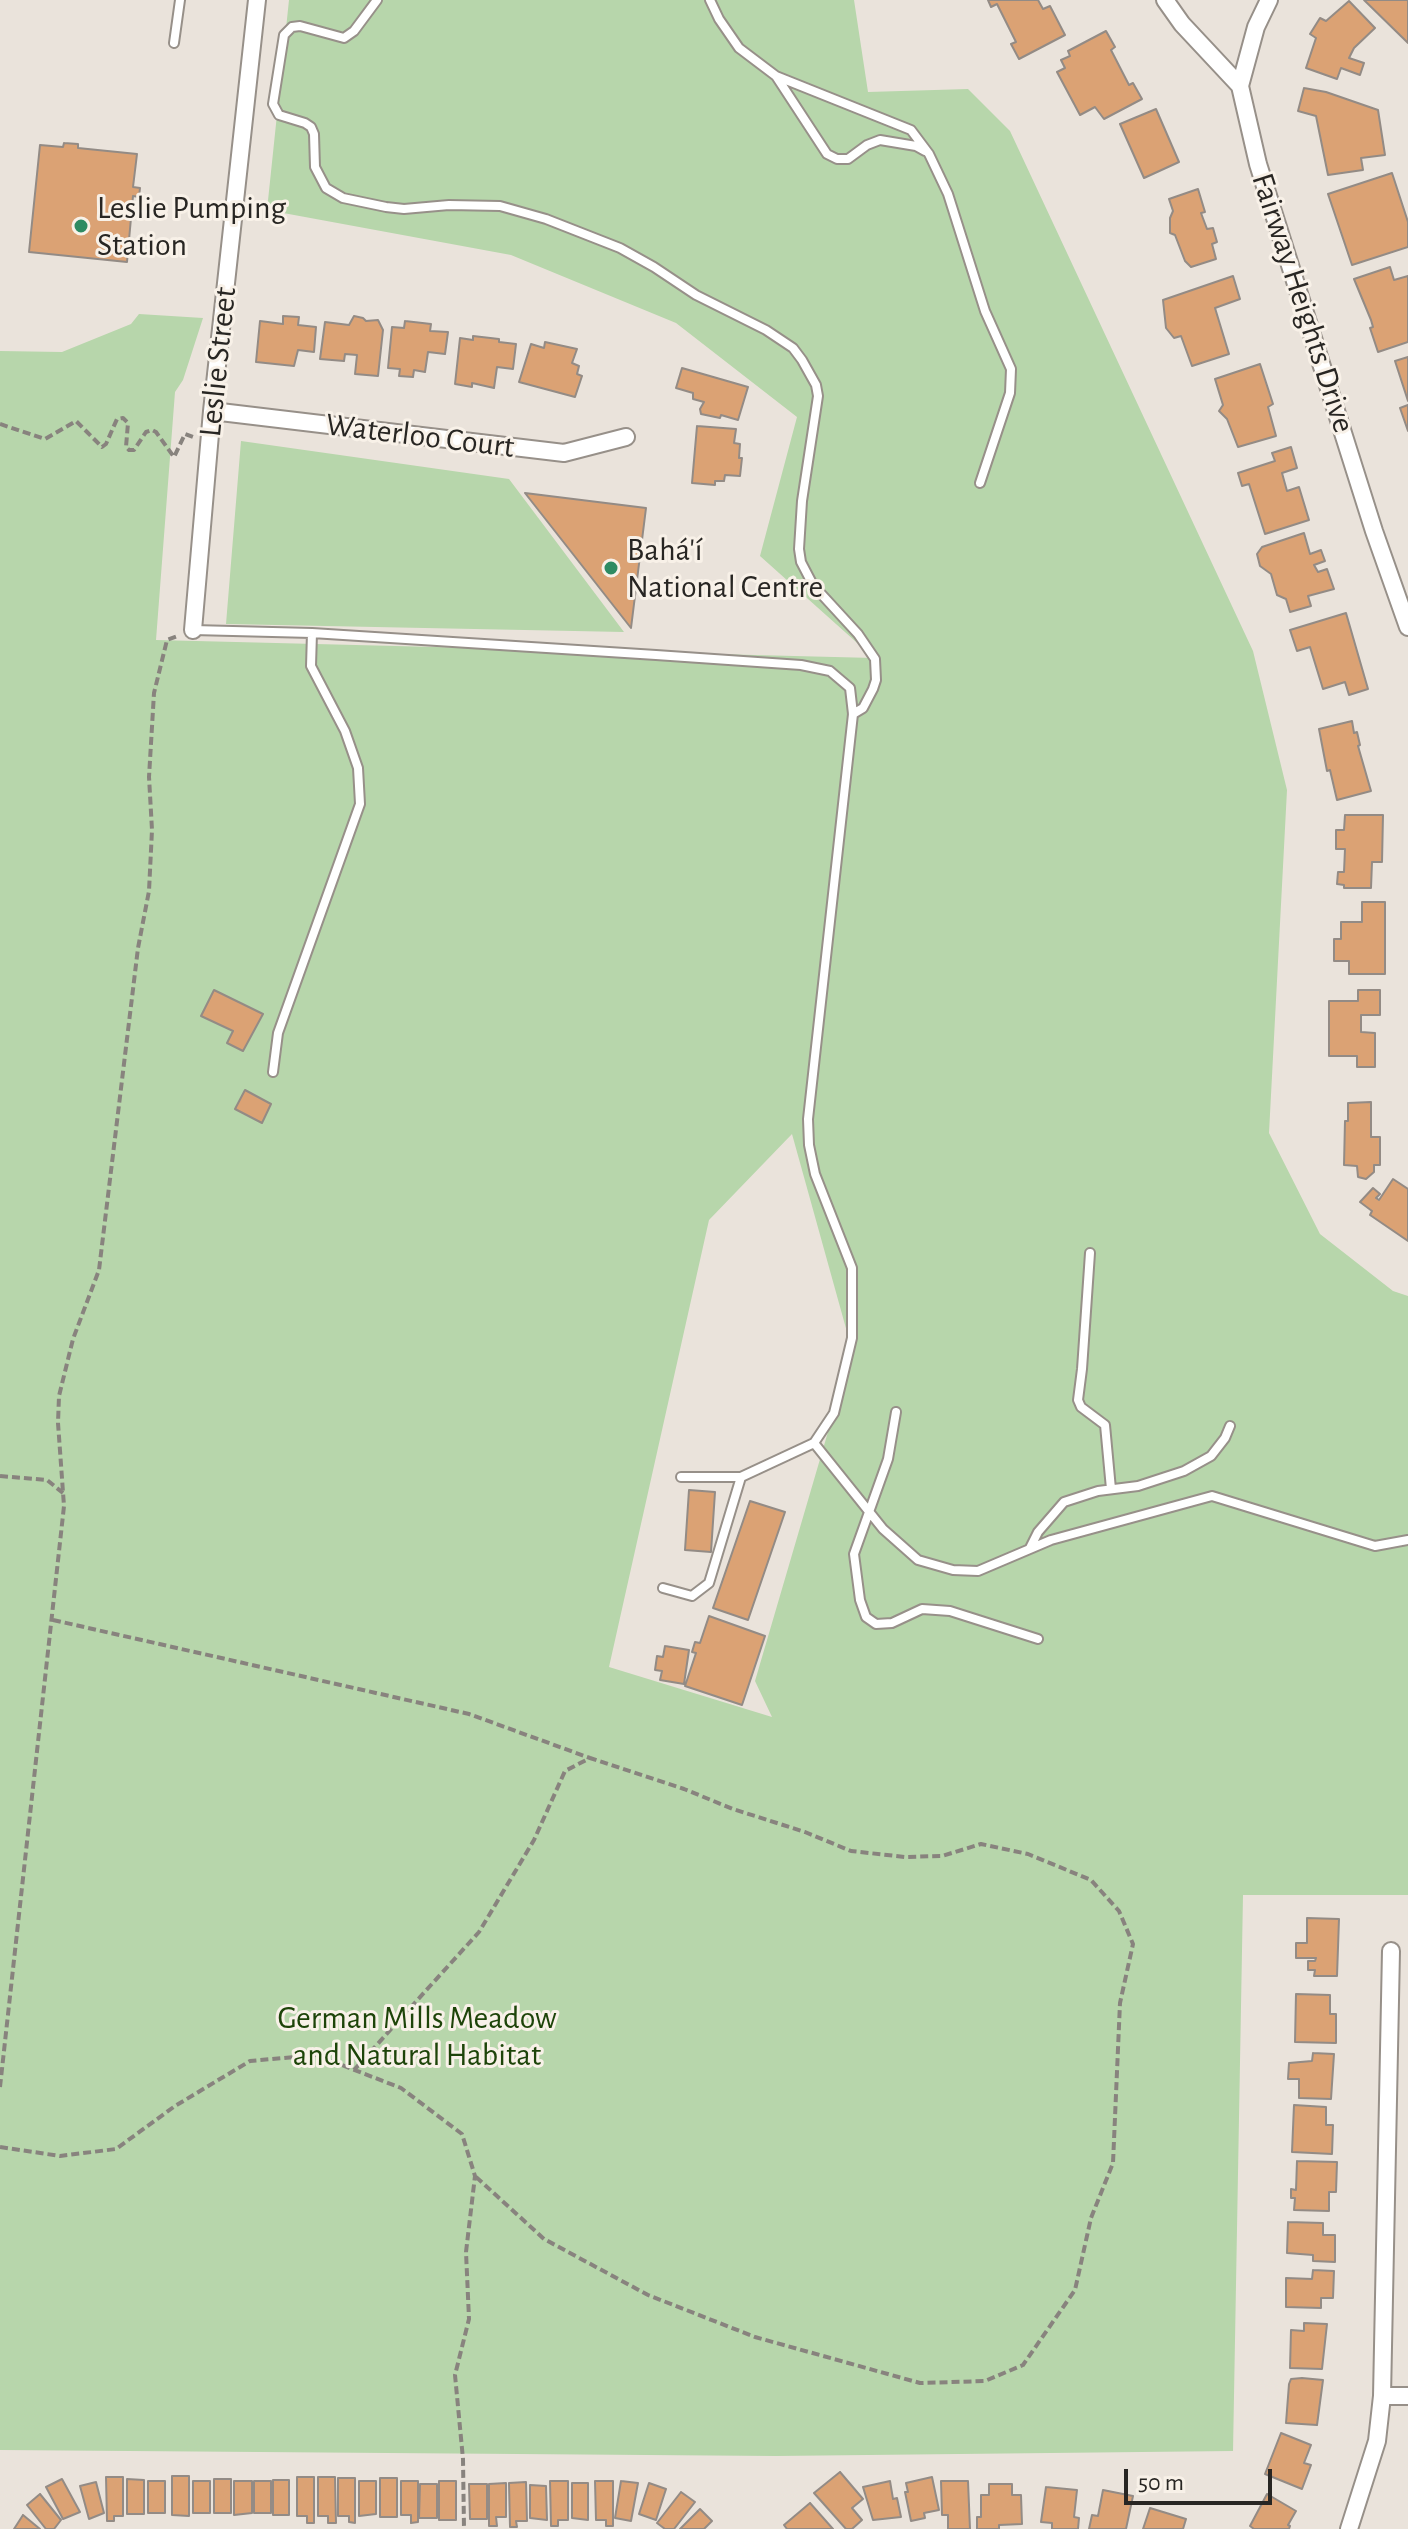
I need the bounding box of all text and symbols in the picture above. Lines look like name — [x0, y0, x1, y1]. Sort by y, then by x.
street label: Fairway Heights Drive — [1243, 168, 1363, 438]
place label: Leslie Pumping Station — [97, 189, 286, 264]
marker: Leslie Pumping Station — [72, 217, 90, 235]
street label: Leslie Street — [191, 285, 245, 439]
street label: Waterloo Court — [324, 405, 516, 467]
place label: Bahá'í National Centre — [627, 531, 823, 606]
marker: Bahá'í National Centre — [602, 559, 620, 577]
park label: German Mills Meadow and Natural Habitat — [278, 1999, 556, 2074]
scale bar — [1128, 2453, 1276, 2503]
text: 50 m — [1138, 2471, 1184, 2495]

